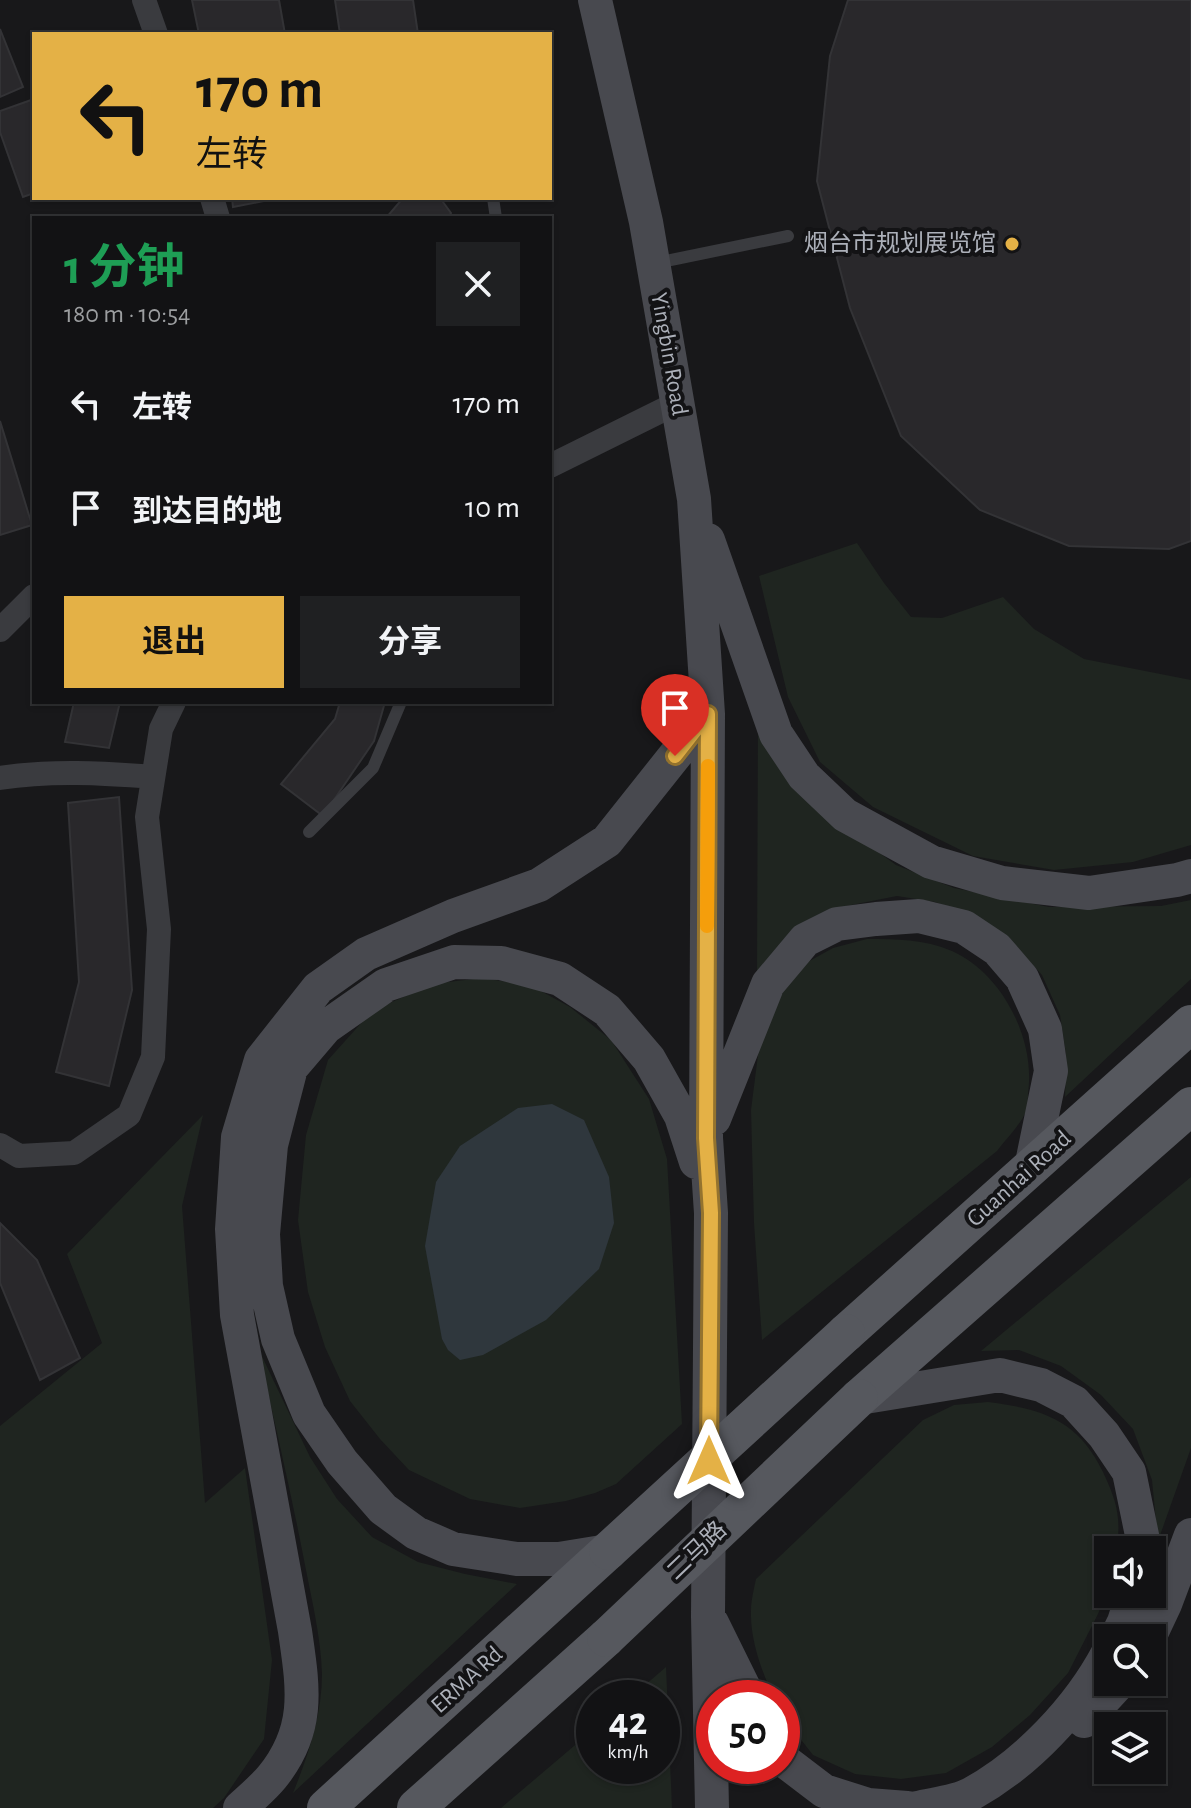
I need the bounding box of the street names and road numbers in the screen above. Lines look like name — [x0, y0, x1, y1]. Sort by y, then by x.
street label: Yingbin Road — [646, 291, 692, 417]
street label: Guanhai Road — [962, 1126, 1076, 1232]
street label: 二马路 — [661, 1516, 731, 1585]
street label: ERMA Rd — [427, 1642, 507, 1718]

